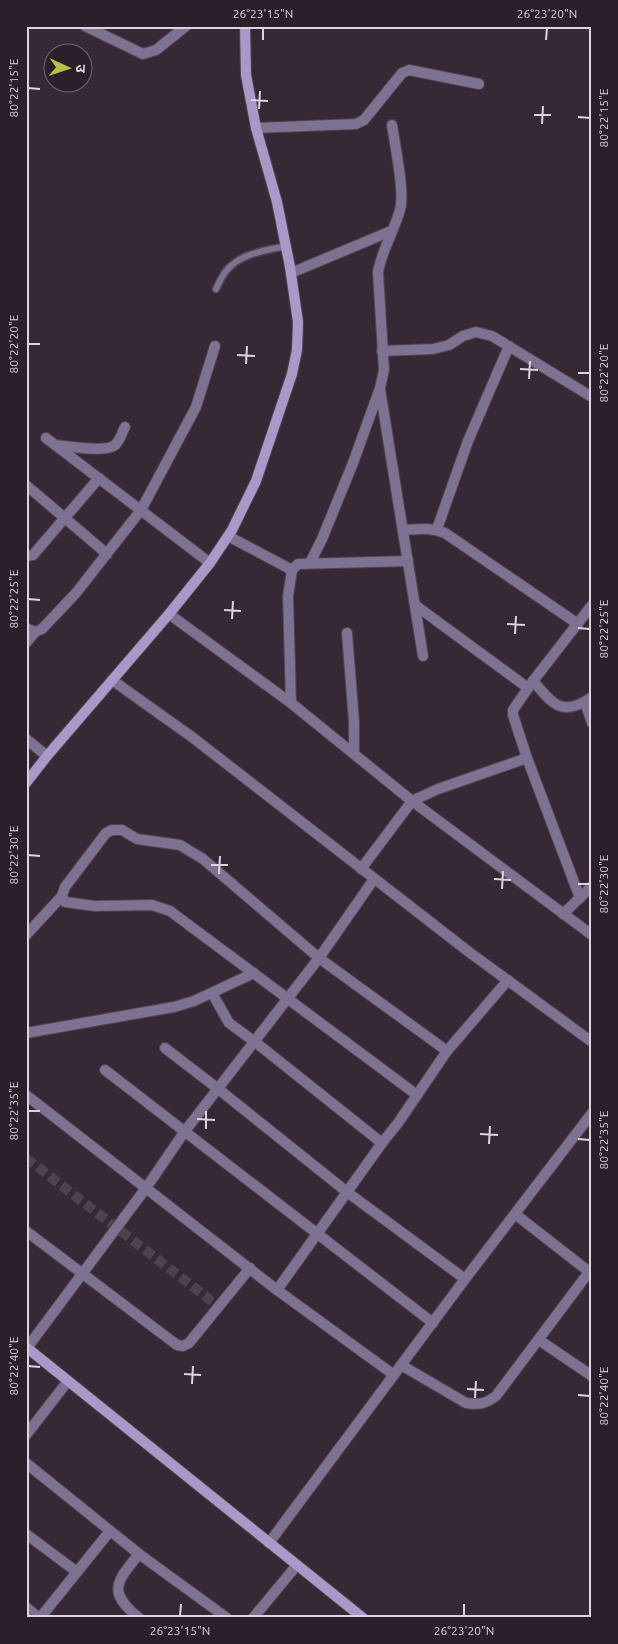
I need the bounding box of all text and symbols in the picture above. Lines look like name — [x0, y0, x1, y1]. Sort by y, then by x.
text: 26°23'15"N — [233, 7, 293, 20]
text: 26°23'20"N — [517, 7, 577, 20]
north arrow — [42, 42, 92, 92]
text: 80°22'15"E — [7, 58, 20, 117]
text: उ — [73, 64, 89, 74]
text: 80°22'15"E — [597, 88, 610, 147]
text: 80°22'20"E — [7, 314, 20, 373]
text: 80°22'20"E — [597, 343, 610, 402]
text: 80°22'25"E — [7, 569, 20, 628]
text: 80°22'25"E — [597, 599, 610, 658]
text: 80°22'30"E — [7, 825, 20, 884]
text: 80°22'30"E — [597, 854, 610, 913]
text: 80°22'35"E — [7, 1081, 20, 1140]
text: 80°22'35"E — [597, 1110, 610, 1169]
text: 80°22'40"E — [7, 1336, 20, 1395]
text: 80°22'40"E — [597, 1366, 610, 1425]
text: 26°23'15"N — [150, 1624, 210, 1637]
text: 26°23'20"N — [434, 1624, 494, 1637]

